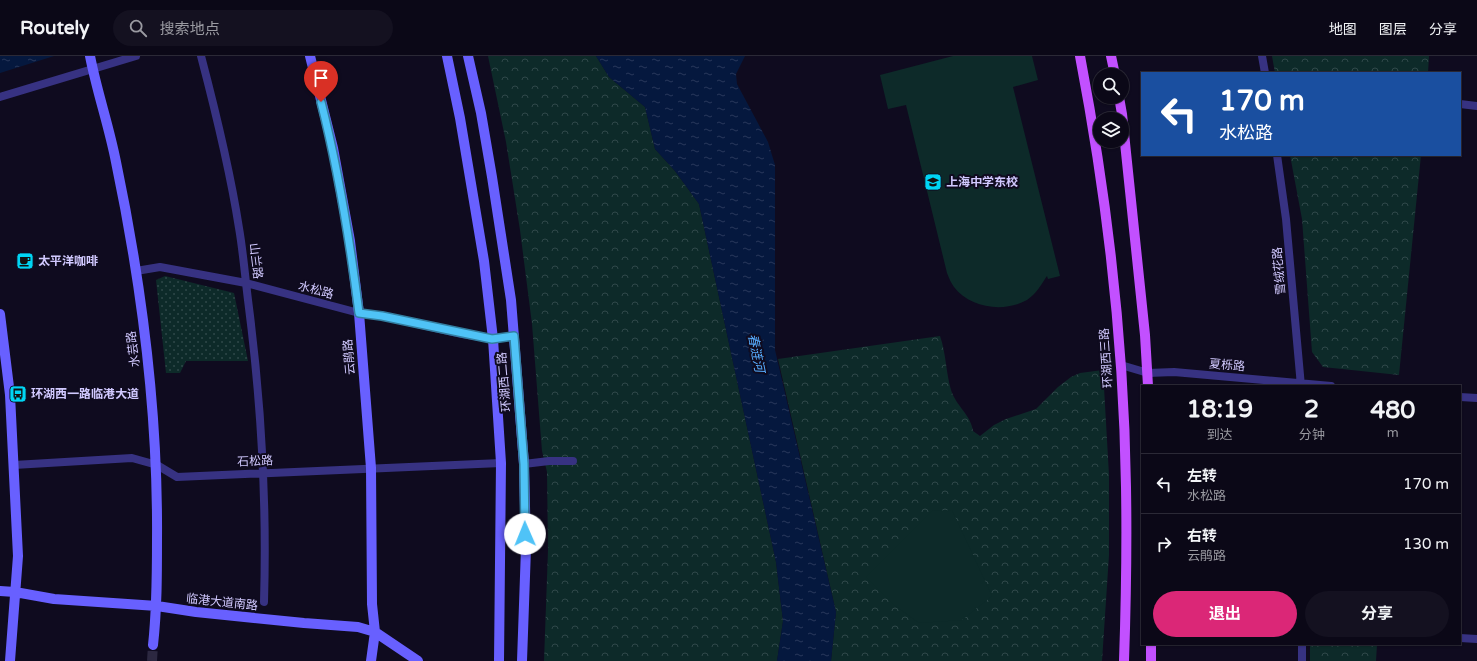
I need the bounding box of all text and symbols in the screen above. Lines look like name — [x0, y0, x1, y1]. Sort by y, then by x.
search box — [113, 10, 393, 46]
text: Routely — [20, 17, 89, 39]
icon: search — [127, 17, 149, 39]
text: 搜索地点 — [159, 20, 219, 38]
text: 地图 — [1329, 21, 1357, 38]
text: 图层 — [1379, 21, 1407, 38]
text: 分享 — [1429, 21, 1457, 38]
pin — [304, 61, 338, 102]
icon: arrive — [310, 67, 332, 89]
map controls — [1093, 68, 1129, 148]
button: search — [1093, 68, 1129, 104]
text: 170 m — [1219, 84, 1305, 118]
icon: left — [1153, 88, 1205, 140]
button: layers — [1093, 112, 1129, 148]
text: 水松路 — [1219, 122, 1273, 144]
school or university icon: 上海中学东校 — [923, 172, 943, 192]
place label: 上海中学东校 — [946, 175, 1018, 189]
street label: 山兰路 — [247, 242, 265, 280]
street label: 雪绒花路 — [1270, 246, 1288, 296]
cafe icon: 太平洋咖啡 — [15, 251, 35, 271]
place label: 太平洋咖啡 — [38, 254, 98, 268]
street label: 水松路 — [297, 279, 335, 301]
street label: 环湖西三路 — [1097, 328, 1115, 388]
street label: 水芸路 — [124, 330, 142, 368]
water label: 春涟河 — [744, 333, 768, 377]
street label: 云鹃路 — [340, 338, 358, 376]
street label: 环湖西二路 — [494, 351, 514, 413]
street label: 夏栎路 — [1208, 356, 1246, 374]
bus stop icon: 环湖西一路临港大道 — [8, 384, 28, 404]
place label: 环湖西一路临港大道 — [31, 387, 139, 401]
text: 18:19 — [1187, 395, 1253, 424]
text: 2 — [1304, 395, 1319, 424]
text: 480 — [1370, 396, 1415, 425]
text: m — [1387, 425, 1399, 441]
text: 到达 — [1207, 427, 1233, 443]
text: 分钟 — [1299, 427, 1325, 443]
street label: 石松路 — [237, 453, 273, 469]
text: 左转 — [1187, 467, 1217, 485]
icon: left — [1153, 473, 1175, 495]
text: 170 m — [1403, 475, 1449, 493]
text: 水松路 — [1187, 488, 1226, 504]
position arrow — [504, 513, 546, 555]
text: 右转 — [1187, 527, 1217, 545]
icon: right — [1153, 533, 1175, 555]
text: 130 m — [1403, 535, 1449, 553]
text: 云鹃路 — [1187, 548, 1226, 564]
street label: 临港大道南路 — [185, 591, 259, 613]
button: 退出 — [1153, 591, 1297, 637]
button: 分享 — [1305, 591, 1449, 637]

